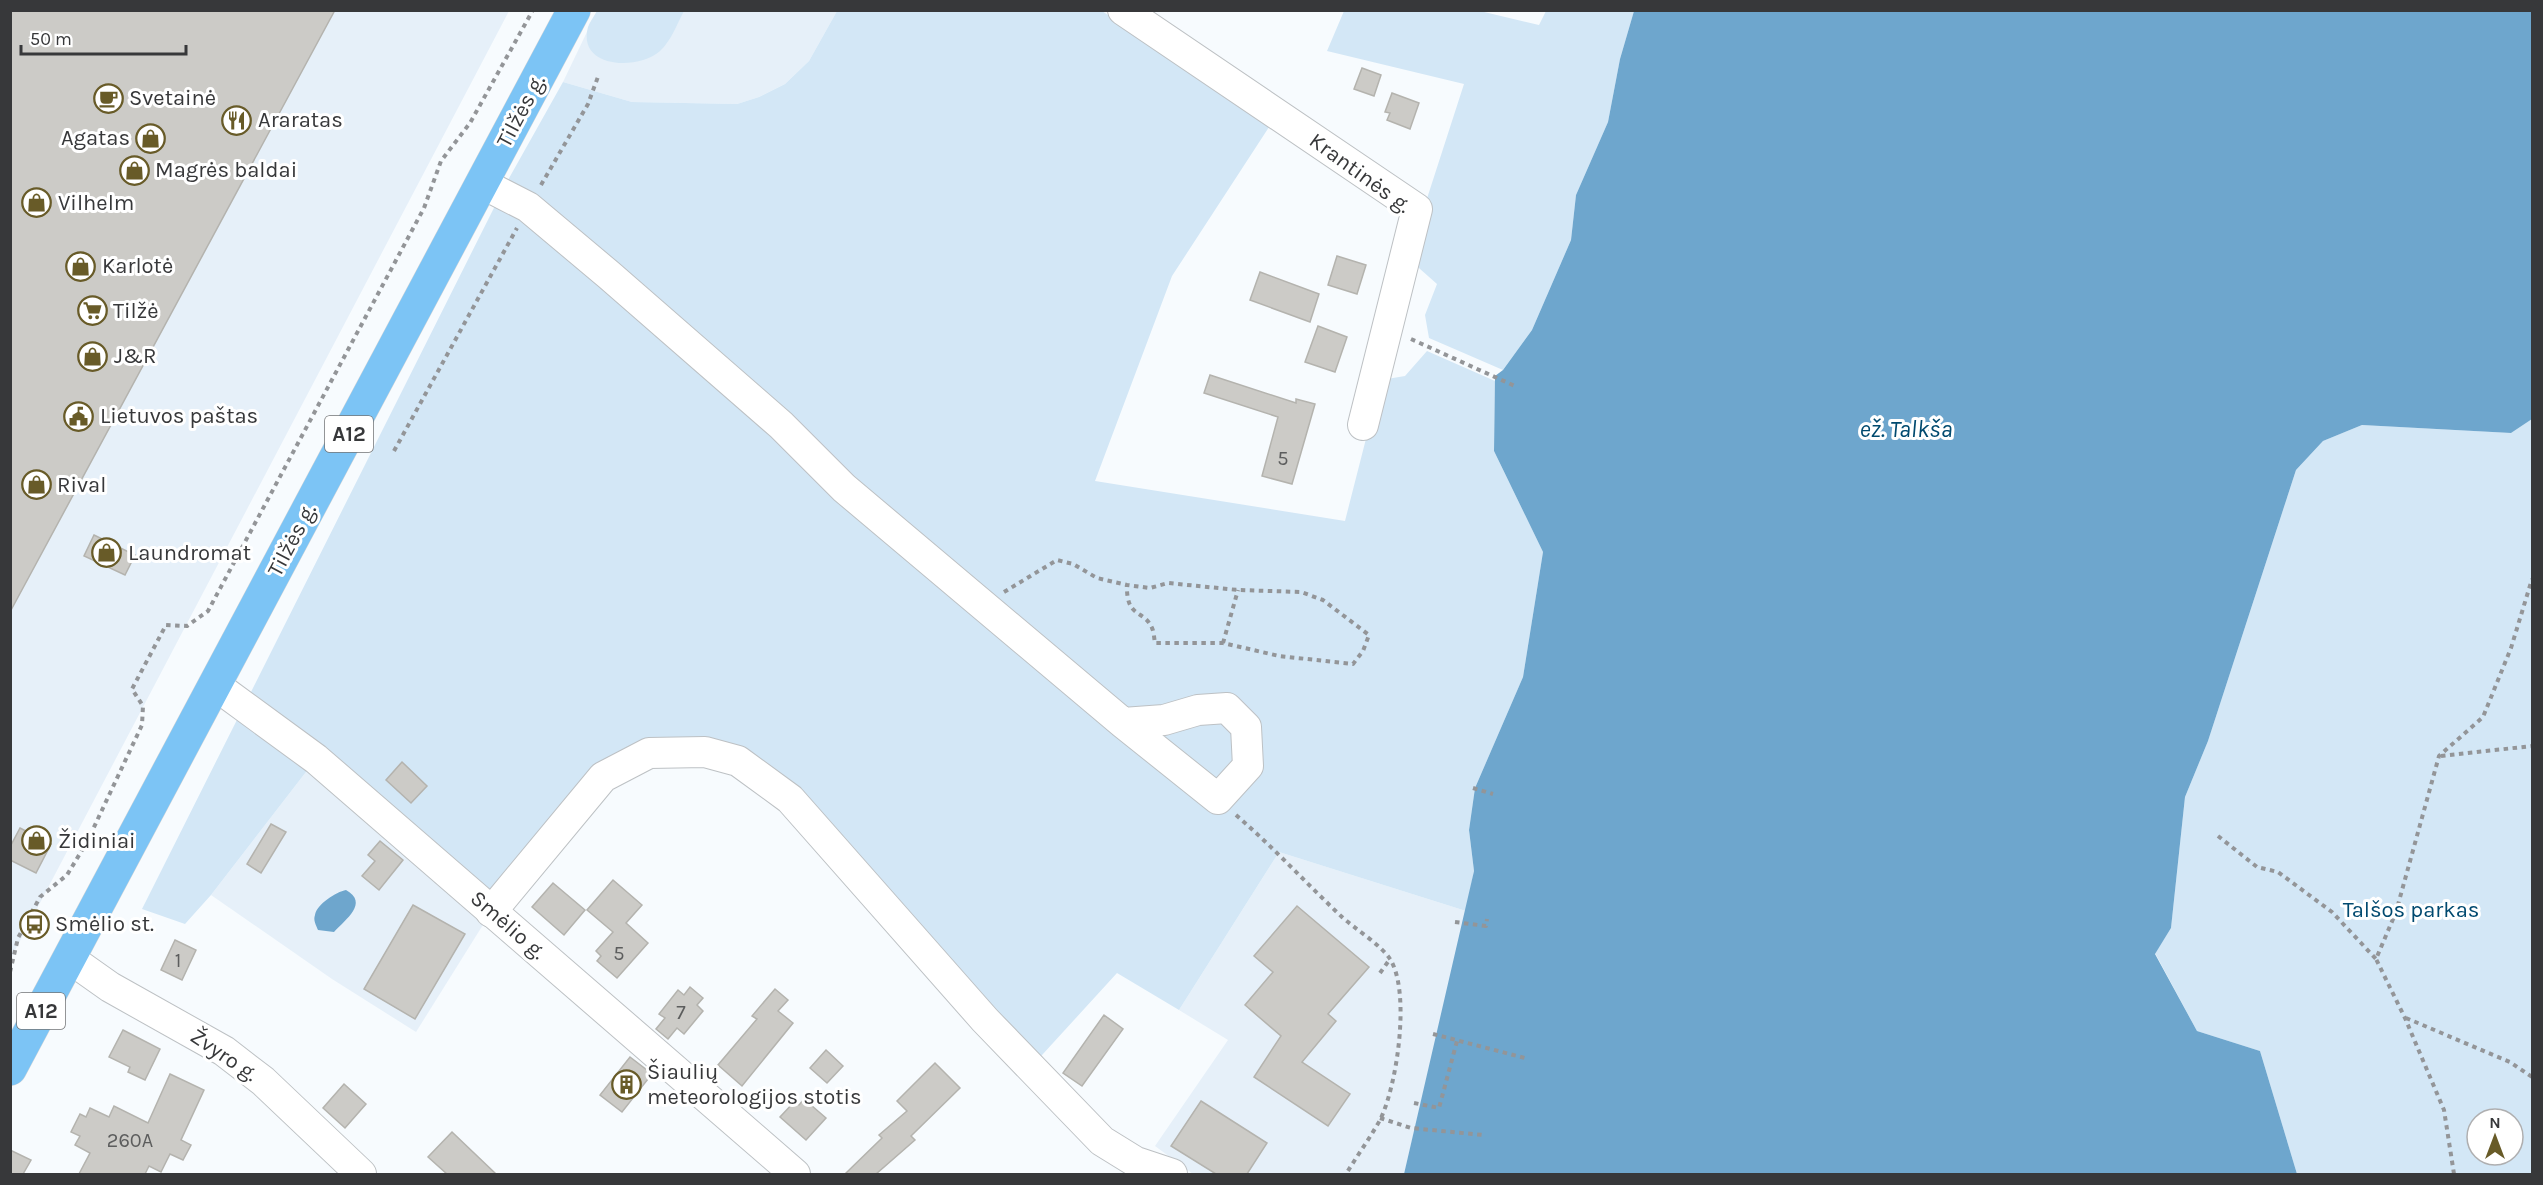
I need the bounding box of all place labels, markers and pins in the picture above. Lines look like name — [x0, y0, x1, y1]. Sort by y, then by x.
cafe icon: Svetainė — [92, 82, 124, 114]
place label: Svetainė — [129, 85, 216, 111]
restaurant icon: Araratas — [221, 104, 253, 136]
place label: Araratas — [258, 107, 343, 133]
shop icon: Agatas — [135, 122, 167, 154]
place label: Agatas — [61, 125, 130, 151]
shop icon: Magrės baldai — [118, 154, 150, 186]
place label: Magrės baldai — [155, 157, 297, 183]
shop icon: Vilhelm — [21, 187, 53, 219]
place label: Vilhelm — [58, 190, 134, 216]
shop icon: Karlotė — [65, 250, 97, 282]
place label: Karlotė — [102, 253, 173, 279]
supermarket icon: Tilžė — [76, 295, 108, 327]
place label: Tilžė — [113, 298, 158, 324]
shop icon: J&R — [77, 340, 109, 372]
place label: J&R — [114, 343, 156, 369]
public building icon: Lietuvos paštas — [63, 400, 95, 432]
place label: Lietuvos paštas — [100, 403, 258, 429]
shop icon: Rival — [20, 469, 52, 501]
place label: Rival — [57, 472, 106, 498]
shop icon: Laundromat — [91, 537, 123, 569]
place label: Laundromat — [128, 540, 251, 566]
shop icon: Židiniai — [21, 825, 53, 857]
place label: Židiniai — [58, 828, 136, 854]
bus stop icon: Smėlio st. — [18, 908, 50, 940]
place label: Smėlio st. — [55, 911, 154, 937]
place label: Šiaulių meteorologijos stotis — [647, 1058, 862, 1110]
building icon: Šiaulių meteorologijos stotis — [610, 1069, 642, 1101]

